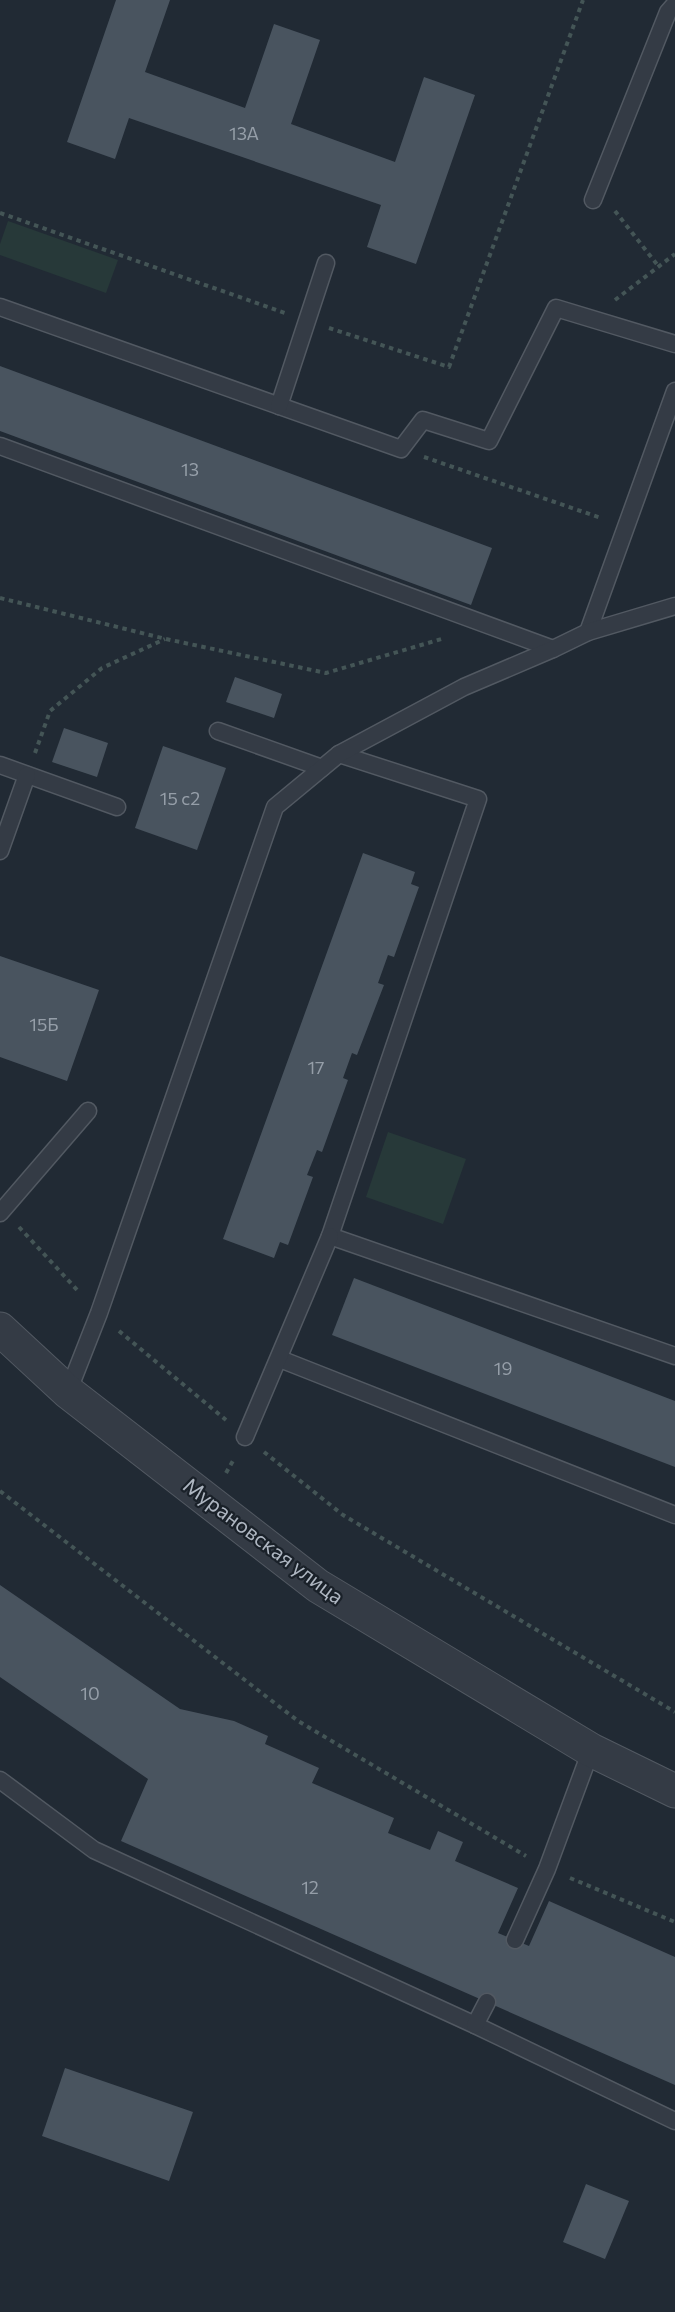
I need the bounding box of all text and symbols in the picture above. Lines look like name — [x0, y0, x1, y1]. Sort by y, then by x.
house number: 13А — [229, 122, 259, 144]
house number: 13 — [181, 458, 199, 480]
house number: 15 с2 — [160, 787, 200, 809]
house number: 15Б — [29, 1013, 59, 1035]
house number: 17 — [307, 1056, 325, 1078]
house number: 19 — [494, 1357, 512, 1379]
street label: Мурановская улица — [179, 1472, 349, 1608]
house number: 10 — [80, 1682, 100, 1704]
house number: 12 — [301, 1876, 319, 1898]

